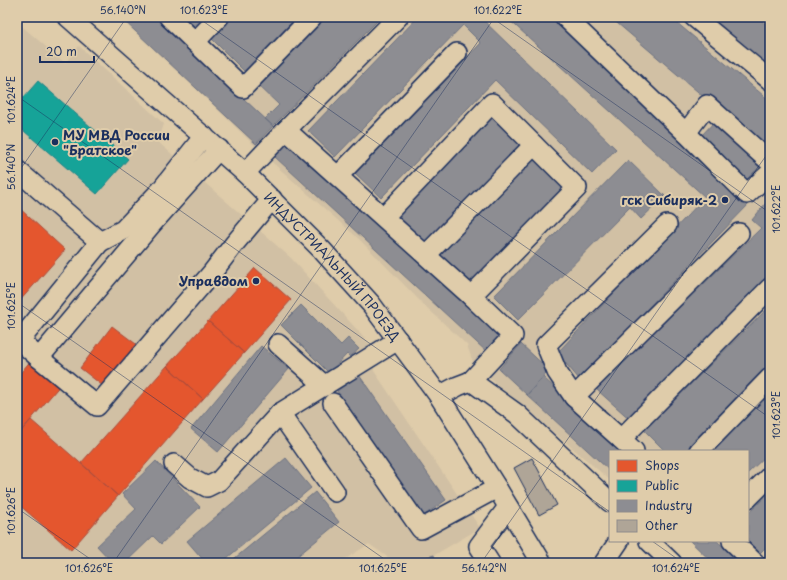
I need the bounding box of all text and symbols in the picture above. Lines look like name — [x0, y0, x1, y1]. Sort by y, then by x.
text: 56.140°N — [100, 2, 146, 17]
text: 101.623°E — [180, 2, 228, 17]
text: 101.622°E — [474, 2, 522, 17]
scale bar — [40, 38, 94, 64]
text: 20 m — [46, 42, 77, 60]
text: 101.624°E — [3, 76, 18, 124]
place label: МУ МВД России "Братское" — [63, 125, 170, 159]
marker: МУ МВД России "Братское" — [50, 137, 60, 147]
text: 56.140°N — [3, 144, 18, 190]
text: 101.622°E — [768, 185, 783, 233]
street label: ИНДУСТРИАЛЬНЫЙ ПРОЕЗД — [260, 187, 405, 345]
place label: гск Сибиряк-2 — [621, 190, 717, 209]
marker: гск Сибиряк-2 — [720, 195, 730, 205]
place label: Управдом — [179, 271, 248, 290]
marker: Управдом — [251, 276, 261, 286]
text: 101.625°E — [3, 282, 18, 330]
text: 101.623°E — [768, 391, 783, 439]
legend — [609, 450, 749, 542]
text: Shops — [645, 456, 680, 474]
text: Public — [645, 476, 679, 494]
text: 101.626°E — [3, 487, 18, 535]
text: Industry — [645, 496, 693, 514]
text: Other — [645, 516, 678, 534]
text: 101.626°E — [65, 560, 113, 575]
text: 101.625°E — [359, 560, 407, 575]
text: 56.142°N — [461, 560, 507, 575]
text: 101.624°E — [652, 560, 700, 575]

